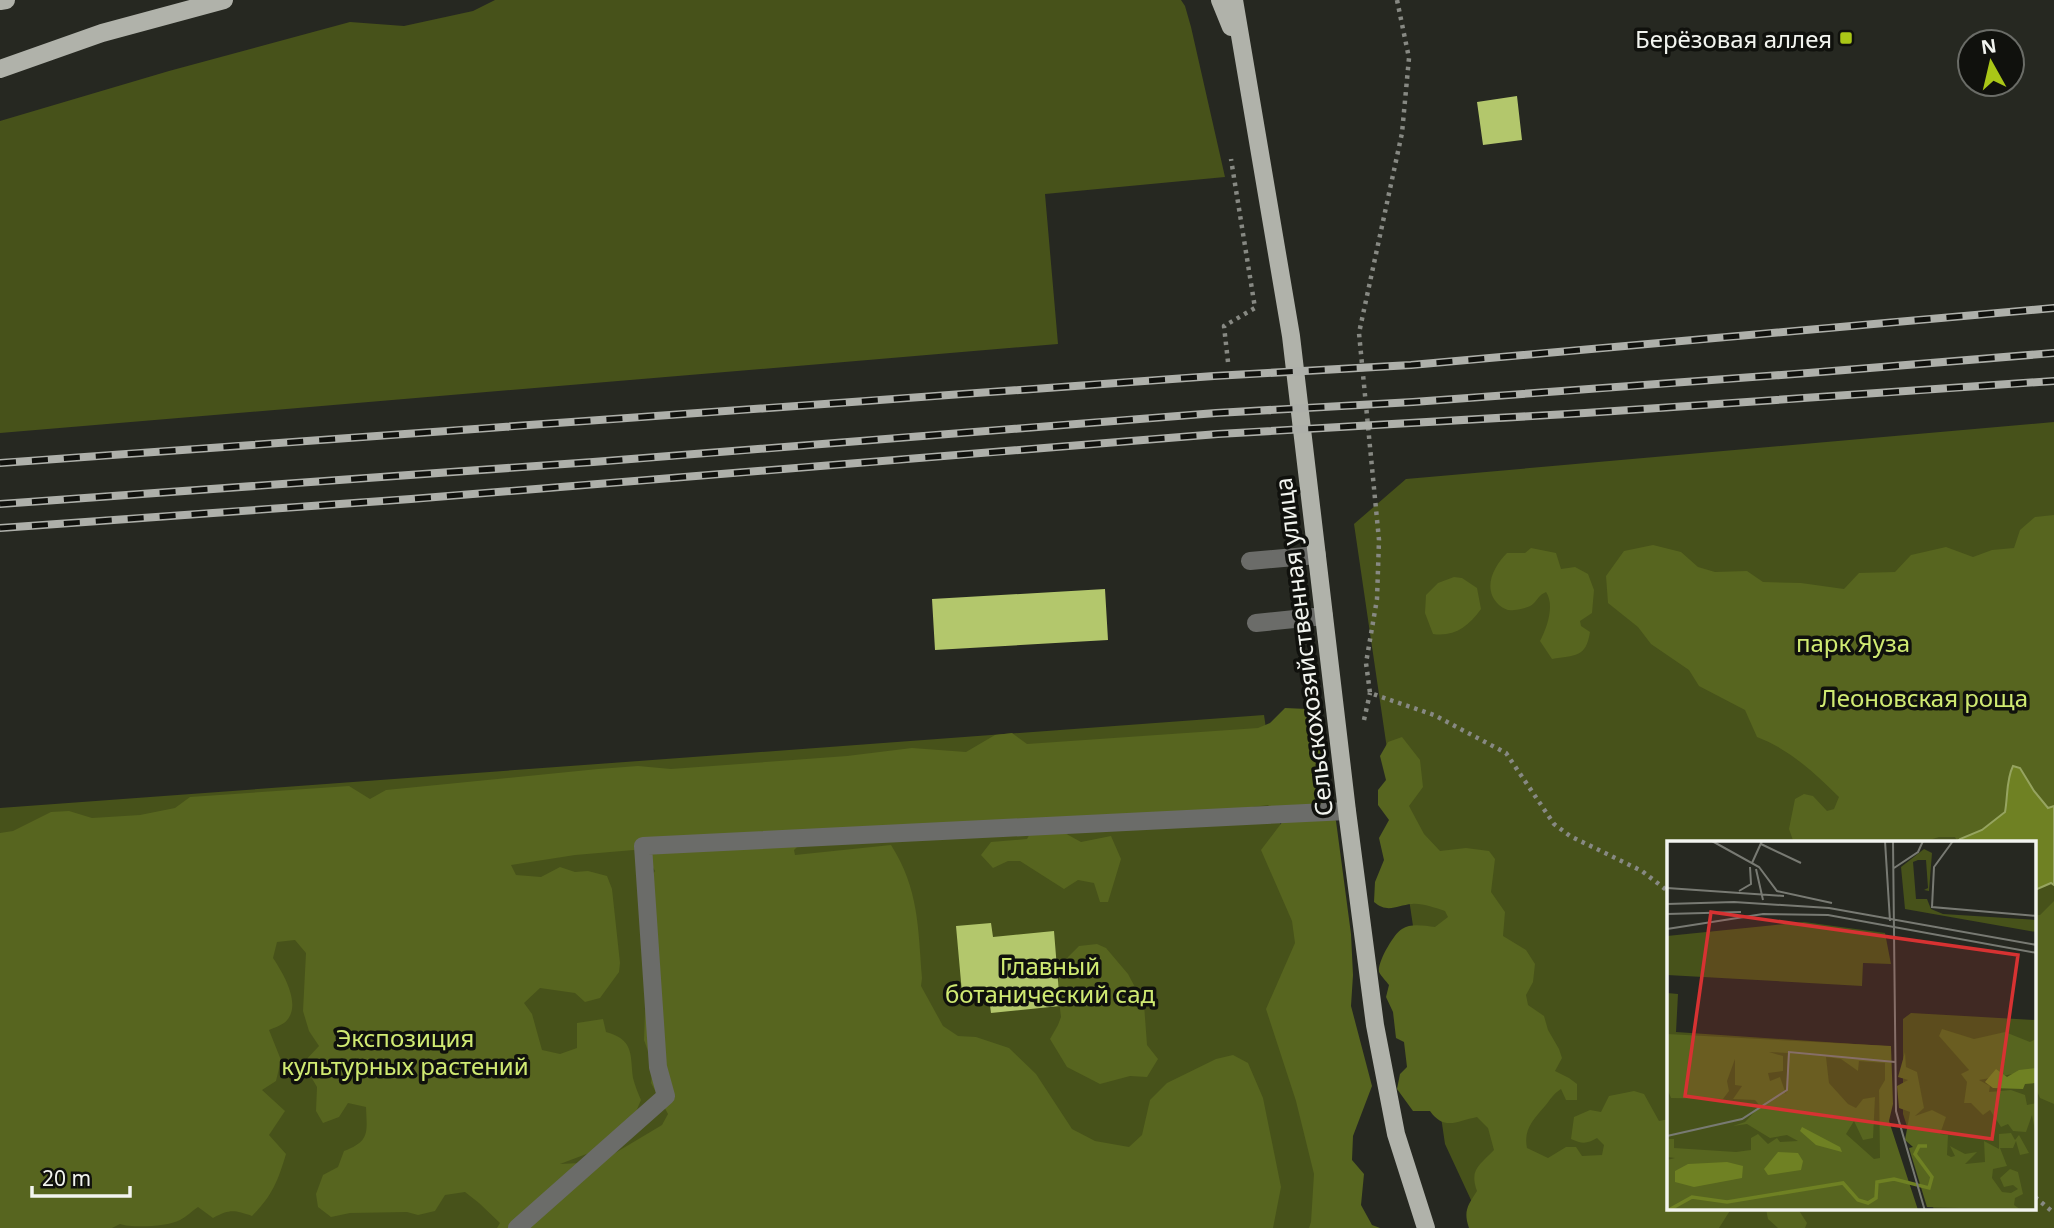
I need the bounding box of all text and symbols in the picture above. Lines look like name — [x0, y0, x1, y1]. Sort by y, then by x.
place label: Берёзовая аллея — [1635, 22, 1832, 55]
north arrow — [1956, 28, 2026, 98]
marker: Берёзовая аллея — [1838, 30, 1854, 46]
text: N — [1979, 32, 1998, 60]
street label: Сельскохозяйственная улица — [1266, 476, 1340, 818]
park label: парк Яуза — [1796, 626, 1910, 659]
park label: Леоновская роща — [1820, 681, 2028, 714]
inset map — [1667, 841, 2036, 1210]
park label: Главный ботанический сад — [945, 949, 1156, 1010]
park label: Экспозиция культурных растений — [281, 1021, 529, 1082]
scale bar — [32, 1154, 130, 1198]
text: 20 m — [42, 1164, 91, 1192]

